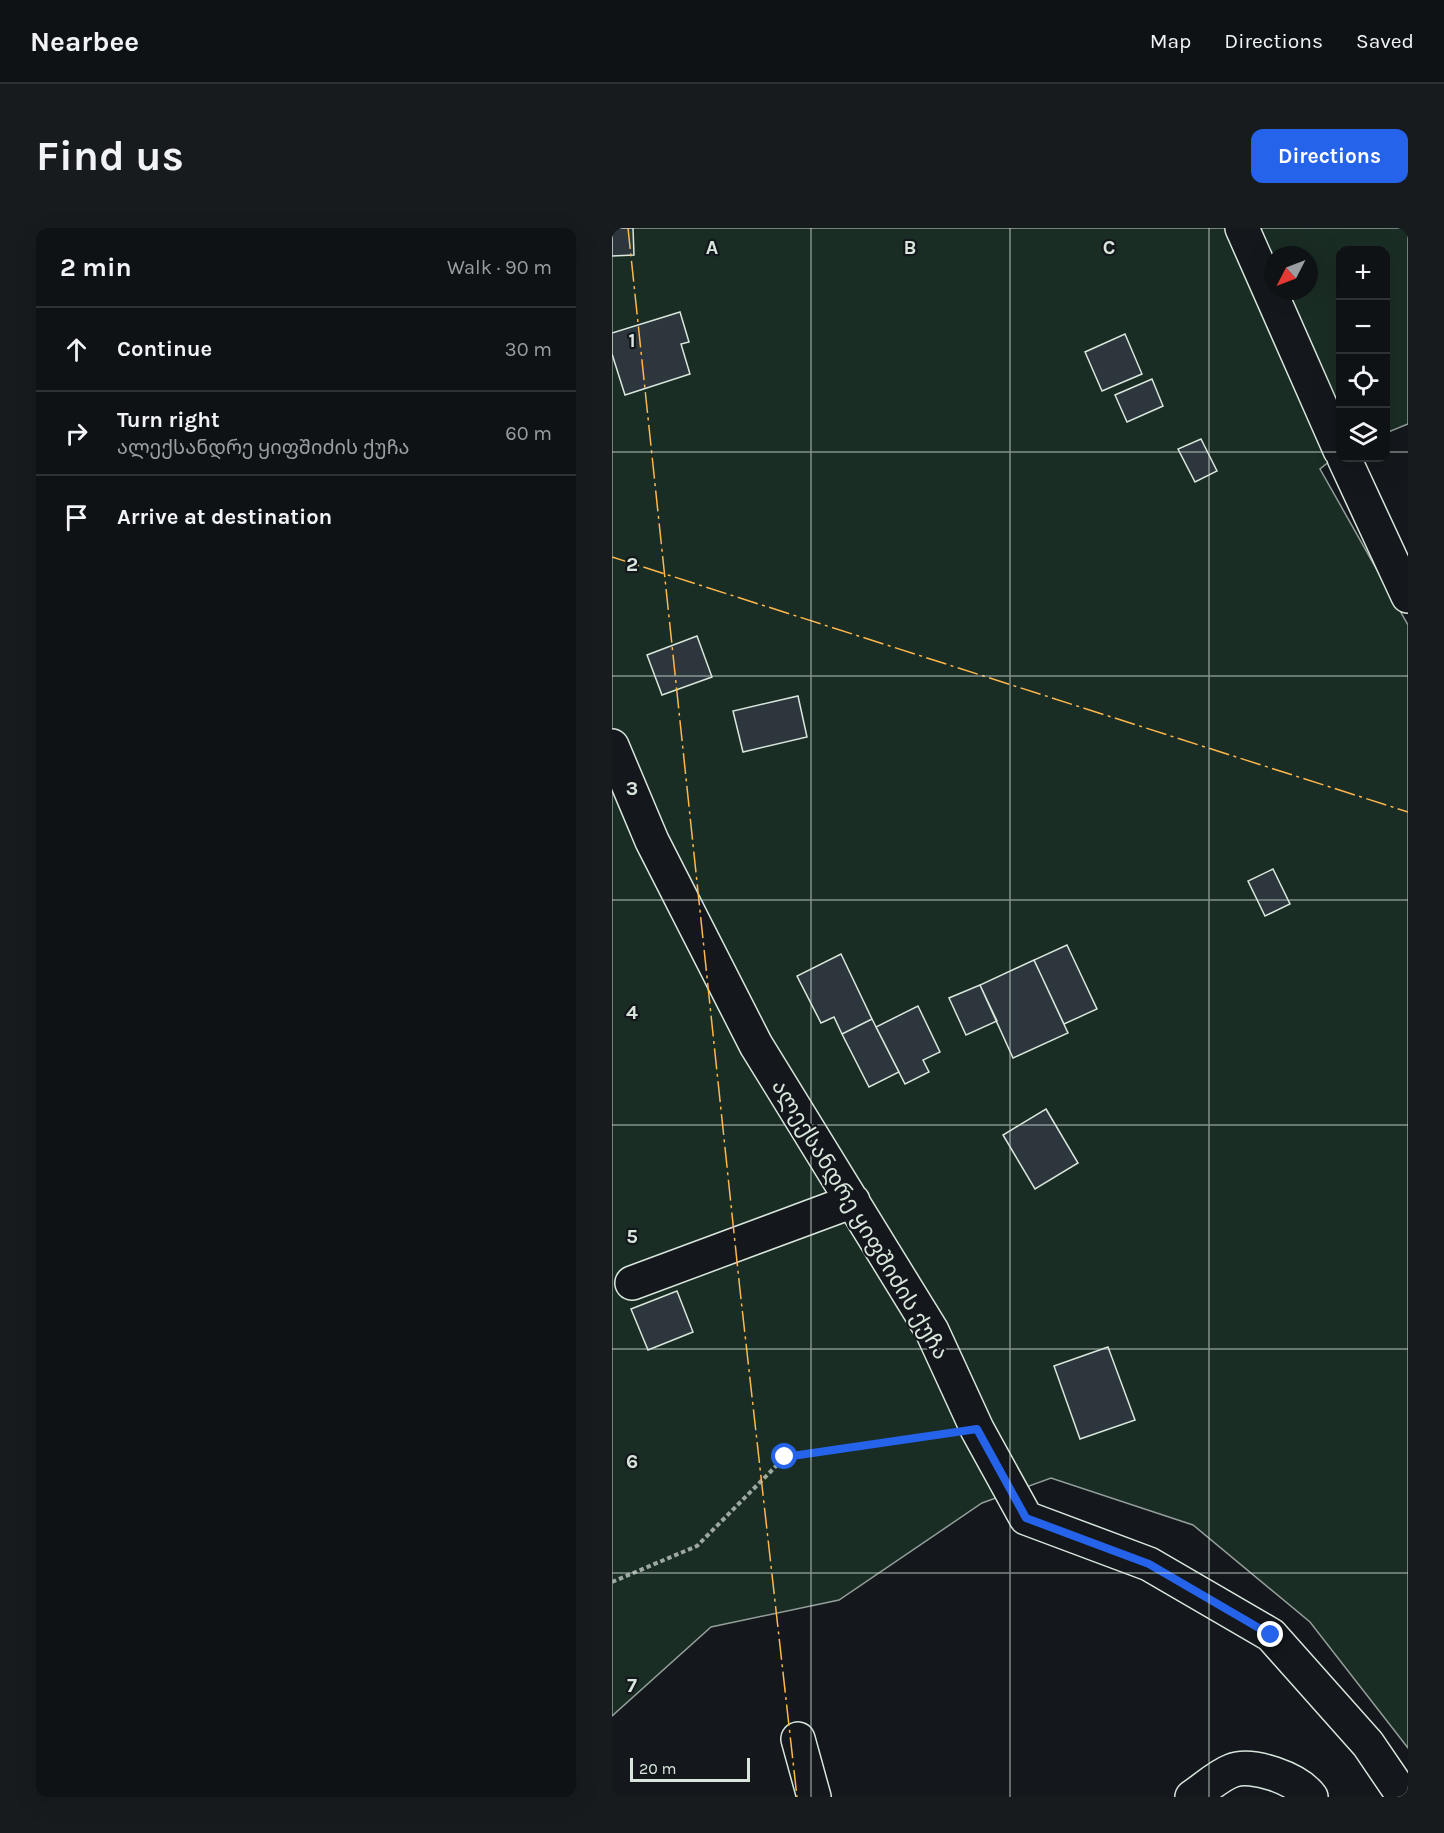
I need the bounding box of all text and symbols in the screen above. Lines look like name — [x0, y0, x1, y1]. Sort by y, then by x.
text: Nearbee — [30, 25, 139, 58]
text: Map — [1150, 29, 1191, 53]
text: Directions — [1224, 29, 1323, 53]
text: Saved — [1356, 29, 1414, 53]
button: Directions — [1251, 129, 1408, 183]
text: Find us — [36, 131, 184, 181]
text: A — [706, 236, 719, 259]
text: B — [904, 236, 916, 259]
text: C — [1103, 236, 1115, 259]
north arrow — [1264, 246, 1318, 300]
map controls — [1336, 246, 1390, 462]
button: + — [1336, 246, 1390, 300]
text: 2 min — [60, 252, 132, 283]
text: Walk · 90 m — [447, 256, 552, 279]
button: − — [1336, 300, 1390, 354]
text: 1 — [628, 329, 636, 352]
icon: ahead — [60, 333, 93, 366]
text: Continue — [117, 336, 212, 362]
text: 30 m — [505, 338, 552, 361]
button: locate — [1336, 354, 1390, 408]
text: Turn right — [117, 407, 220, 433]
button: layers — [1336, 408, 1390, 462]
icon: right — [60, 417, 93, 450]
text: 60 m — [505, 422, 552, 445]
text: ალექსანდრე ყიფშიძის ქუჩა — [117, 436, 410, 459]
icon: arrive — [60, 501, 93, 534]
text: Arrive at destination — [117, 504, 332, 530]
text: 2 — [626, 553, 638, 576]
text: 3 — [626, 777, 638, 800]
text: 4 — [626, 1001, 638, 1024]
street label: ალექსანდრე ყიფშიძის ქუჩა — [766, 1075, 954, 1364]
text: 5 — [626, 1225, 638, 1248]
route start — [771, 1443, 797, 1469]
text: 6 — [626, 1450, 638, 1473]
route end — [1257, 1621, 1283, 1647]
text: 7 — [627, 1674, 637, 1697]
scale bar — [630, 1755, 750, 1782]
text: 20 m — [639, 1759, 677, 1778]

